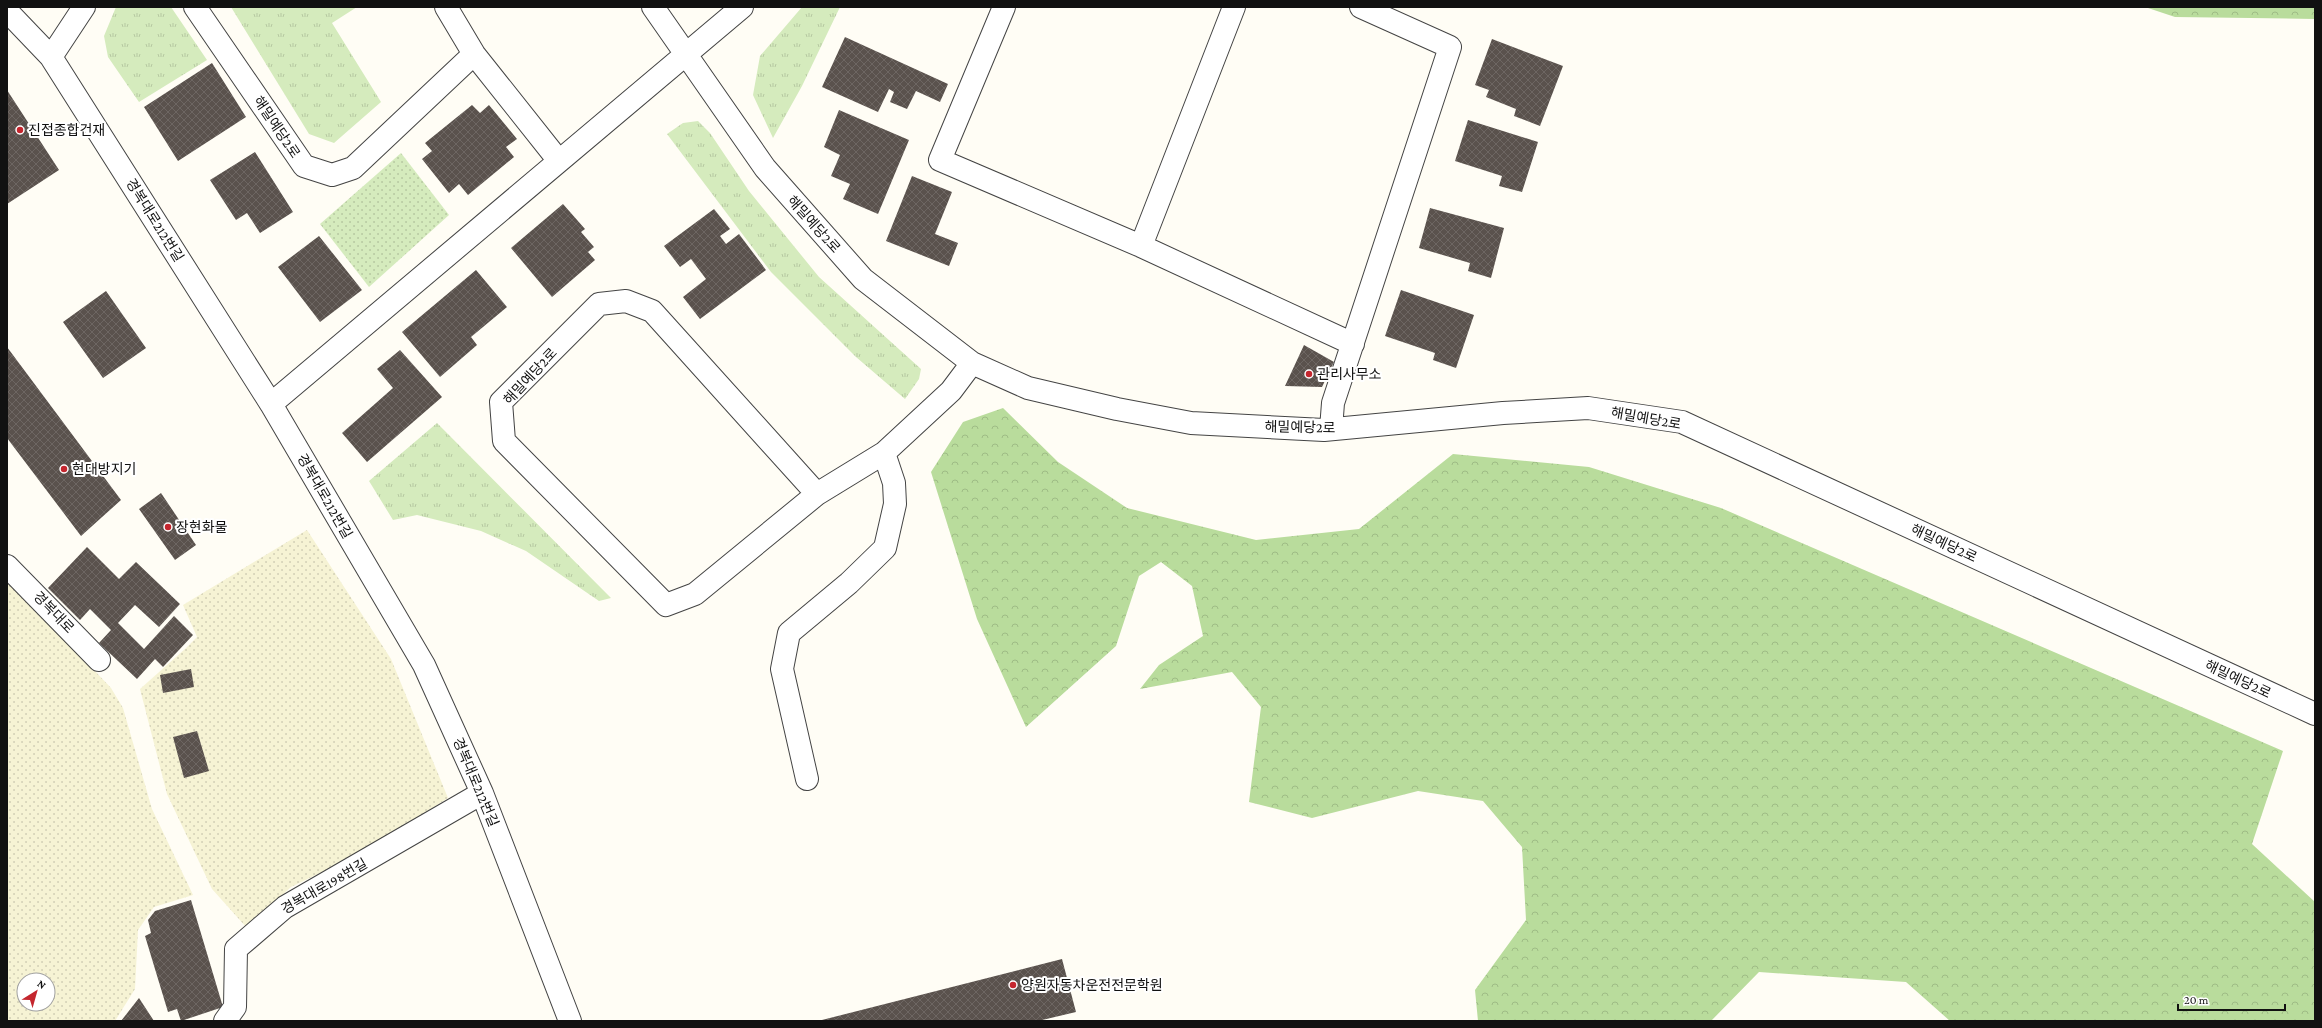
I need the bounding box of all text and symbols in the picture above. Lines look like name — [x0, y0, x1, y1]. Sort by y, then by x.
street label: 해밀예당2로 — [250, 93, 304, 161]
place label: 진접종합건재 — [28, 122, 105, 138]
marker: 진접종합건재 — [15, 125, 25, 135]
street label: 경복대로212번길 — [123, 175, 187, 265]
street label: 해밀예당2로 — [784, 192, 844, 256]
street label: 해밀예당2로 — [500, 344, 560, 407]
place label: 관리사무소 — [1317, 366, 1382, 382]
marker: 관리사무소 — [1304, 369, 1314, 379]
street label: 해밀예당2로 — [1610, 404, 1683, 432]
street label: 해밀예당2로 — [1264, 418, 1336, 436]
street label: 경복대로212번길 — [294, 451, 356, 541]
place label: 현대방지기 — [72, 461, 136, 477]
marker: 현대방지기 — [59, 464, 69, 474]
place label: 장현화물 — [176, 519, 228, 535]
street label: 해밀예당2로 — [1908, 521, 1980, 565]
marker: 장현화물 — [163, 522, 173, 532]
street label: 경복대로 — [30, 588, 78, 636]
street label: 해밀예당2로 — [2202, 657, 2274, 701]
street label: 경복대로212번길 — [450, 735, 502, 829]
street label: 경복대로198번길 — [278, 855, 370, 917]
north arrow — [16, 972, 56, 1012]
text: N — [35, 977, 49, 991]
place label: 양원자동차운전전문학원 — [1021, 977, 1163, 993]
marker: 양원자동차운전전문학원 — [1008, 980, 1018, 990]
scale bar — [2178, 986, 2285, 1012]
text: 20 m — [2184, 993, 2209, 1007]

